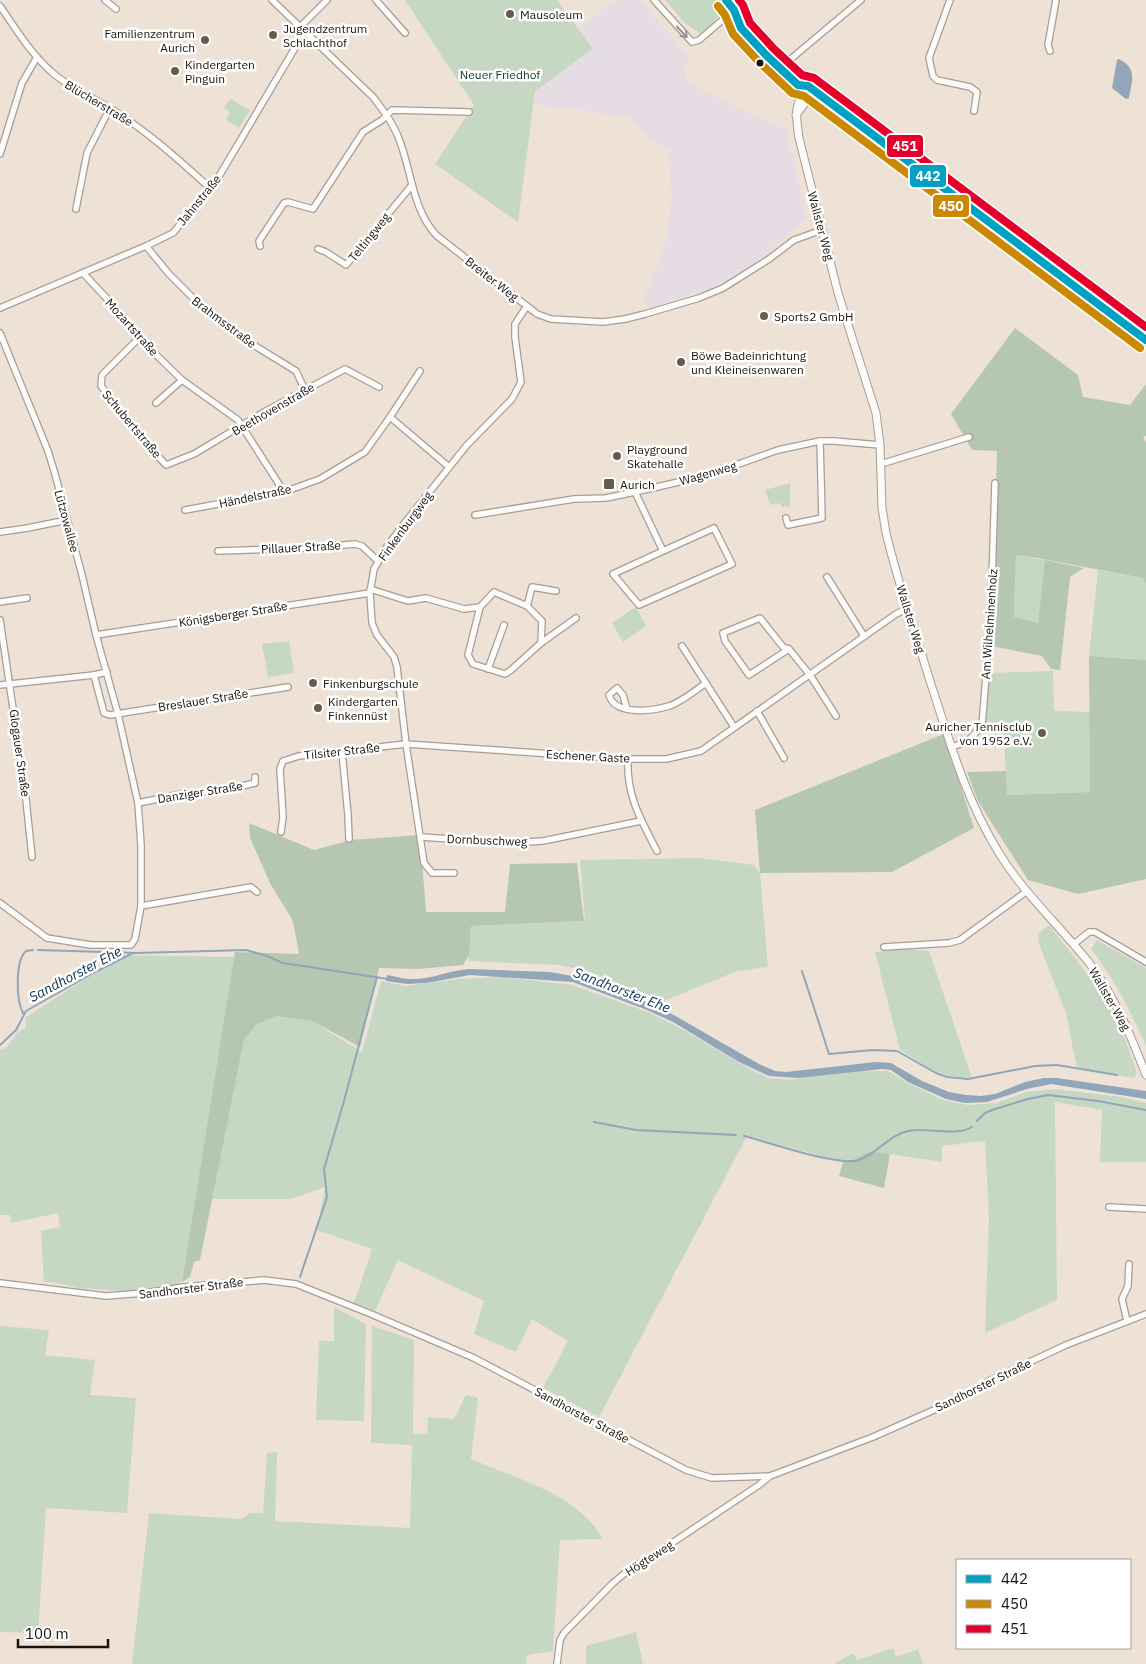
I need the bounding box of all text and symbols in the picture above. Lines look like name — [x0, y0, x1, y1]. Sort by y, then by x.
place label: Mausoleum — [520, 7, 583, 22]
marker: Mausoleum — [504, 8, 516, 20]
place label: Jugendzentrum Schlachthof — [283, 21, 367, 50]
one-way arrow — [676, 25, 688, 38]
place label: Familienzentrum Aurich — [104, 26, 195, 55]
marker: Jugendzentrum Schlachthof — [267, 29, 279, 41]
marker: Familienzentrum Aurich — [199, 34, 211, 46]
place label: Kindergarten Pinguin — [185, 57, 255, 86]
unlabelled marker — [755, 58, 765, 68]
marker: Kindergarten Pinguin — [169, 65, 181, 77]
park label: Neuer Friedhof — [460, 67, 540, 82]
street label: Blücherstraße — [62, 77, 136, 129]
line badge: 451 — [886, 134, 924, 158]
text: 451 — [892, 137, 918, 155]
line badge: 442 — [909, 164, 947, 188]
text: 442 — [915, 167, 941, 185]
street label: Jahnstraße — [174, 171, 224, 228]
street label: Wallster Weg — [805, 190, 838, 263]
line badge: 450 — [932, 194, 970, 218]
text: 450 — [938, 197, 964, 215]
street label: Teltingweg — [345, 209, 394, 264]
street label: Breiter Weg — [462, 254, 522, 305]
street label: Brahmsstraße — [189, 293, 259, 351]
street label: Mozartstraße — [102, 295, 162, 359]
place label: Sports2 GmbH — [774, 309, 853, 324]
marker: Sports2 GmbH — [758, 310, 770, 322]
place label: Böwe Badeinrichtung und Kleineisenwaren — [691, 348, 807, 377]
marker: Böwe Badeinrichtung und Kleineisenwaren — [675, 356, 687, 368]
street label: Beethovenstraße — [229, 379, 317, 439]
street label: Schubertstraße — [99, 387, 165, 461]
place label: Playground Skatehalle — [627, 442, 688, 471]
marker: Playground Skatehalle — [611, 450, 623, 462]
street label: Wagenweg — [678, 458, 739, 488]
marker: Aurich — [602, 477, 616, 491]
place label: Aurich — [620, 477, 655, 492]
street label: Händelstraße — [217, 481, 293, 511]
street label: Lützowallee — [51, 488, 83, 554]
street label: Finkenburgweg — [375, 488, 436, 564]
street label: Pillauer Straße — [261, 537, 342, 557]
street label: Am Wilhelminenholz — [978, 568, 1000, 680]
street label: Wallster Weg — [894, 583, 929, 656]
street label: Königsberger Straße — [177, 598, 289, 630]
place label: Finkenburgschule — [323, 676, 419, 691]
marker: Finkenburgschule — [307, 677, 319, 689]
street label: Breslauer Straße — [157, 685, 250, 715]
place label: Kindergarten Finkennüst — [328, 694, 398, 723]
marker: Kindergarten Finkennüst — [312, 702, 324, 714]
street label: Glogauer Straße — [6, 708, 34, 798]
place label: Auricher Tennisclub von 1952 e.V. — [925, 719, 1032, 748]
marker: Auricher Tennisclub von 1952 e.V. — [1036, 727, 1048, 739]
street label: Tilsiter Straße — [303, 740, 381, 762]
street label: Eschener Gaste — [546, 746, 631, 766]
street label: Danziger Straße — [156, 778, 244, 806]
street label: Dornbuschweg — [447, 831, 528, 849]
water label: Sandhorster Ehe — [26, 942, 124, 1006]
water label: Sandhorster Ehe — [571, 963, 673, 1017]
street label: Wallster Weg — [1086, 965, 1134, 1034]
street label: Sandhorster Straße — [138, 1274, 244, 1302]
street label: Sandhorster Straße — [932, 1355, 1034, 1415]
street label: Sandhorster Straße — [532, 1384, 632, 1446]
street label: Högteweg — [622, 1537, 676, 1579]
legend — [956, 1559, 1131, 1649]
text: 442 — [1001, 1569, 1028, 1588]
text: 450 — [1001, 1594, 1028, 1613]
scale bar — [18, 1616, 108, 1648]
text: 451 — [1001, 1619, 1028, 1638]
text: 100 m — [25, 1624, 69, 1643]

